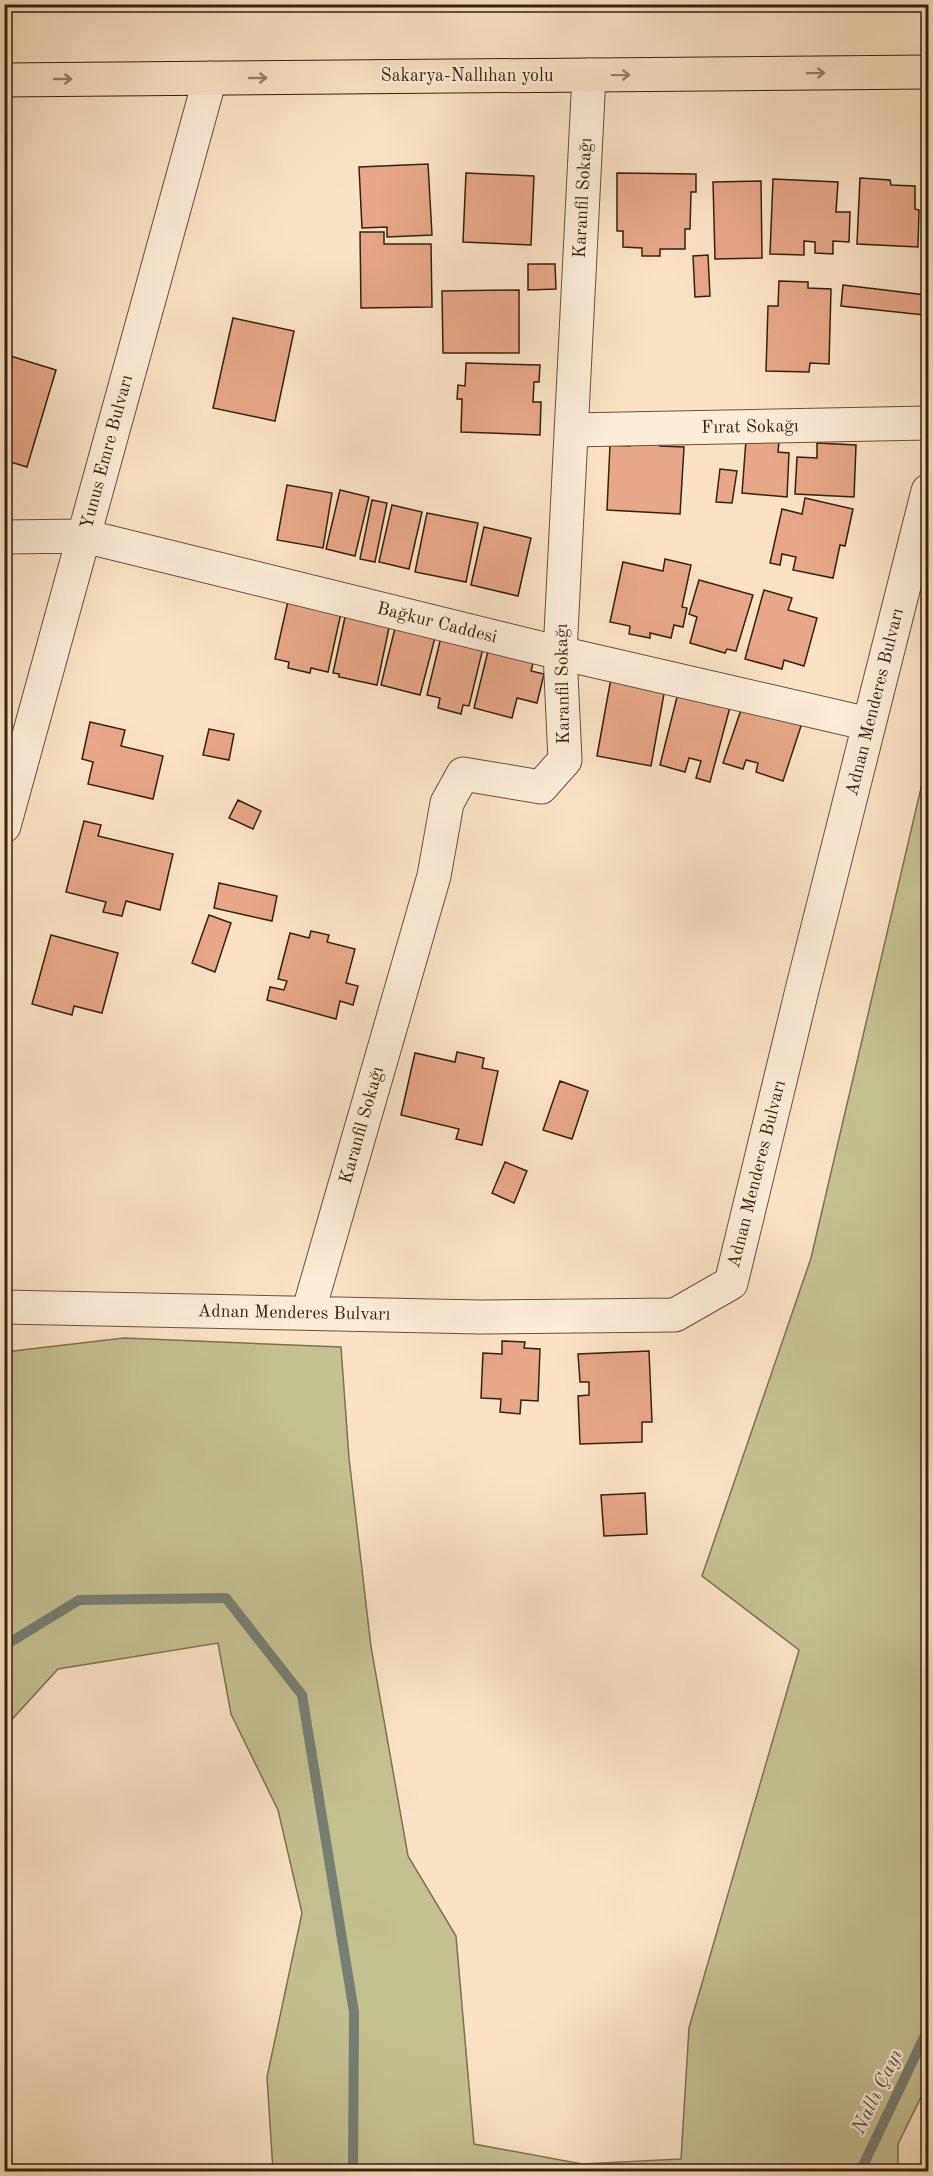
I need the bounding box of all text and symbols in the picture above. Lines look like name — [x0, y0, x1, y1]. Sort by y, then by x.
street label: Sakarya-Nallıhan yolu — [380, 67, 554, 85]
one-way arrow — [805, 67, 825, 79]
one-way arrow — [610, 69, 630, 81]
one-way arrow — [247, 72, 267, 84]
one-way arrow — [52, 73, 72, 85]
street label: Karanfil Sokağı — [571, 137, 595, 259]
street label: Yunus Emre Bulvarı — [78, 373, 136, 531]
street label: Fırat Sokağı — [701, 417, 799, 437]
street label: Bağkur Caddesi — [375, 599, 499, 647]
street label: Adnan Menderes Bulvarı — [843, 606, 907, 798]
street label: Karanfil Sokağı — [553, 623, 573, 745]
street label: Karanfil Sokağı — [337, 1064, 387, 1186]
street label: Adnan Menderes Bulvarı — [725, 1078, 789, 1270]
street label: Adnan Menderes Bulvarı — [197, 1302, 391, 1324]
water label: Nallı Çayı — [849, 2046, 907, 2138]

